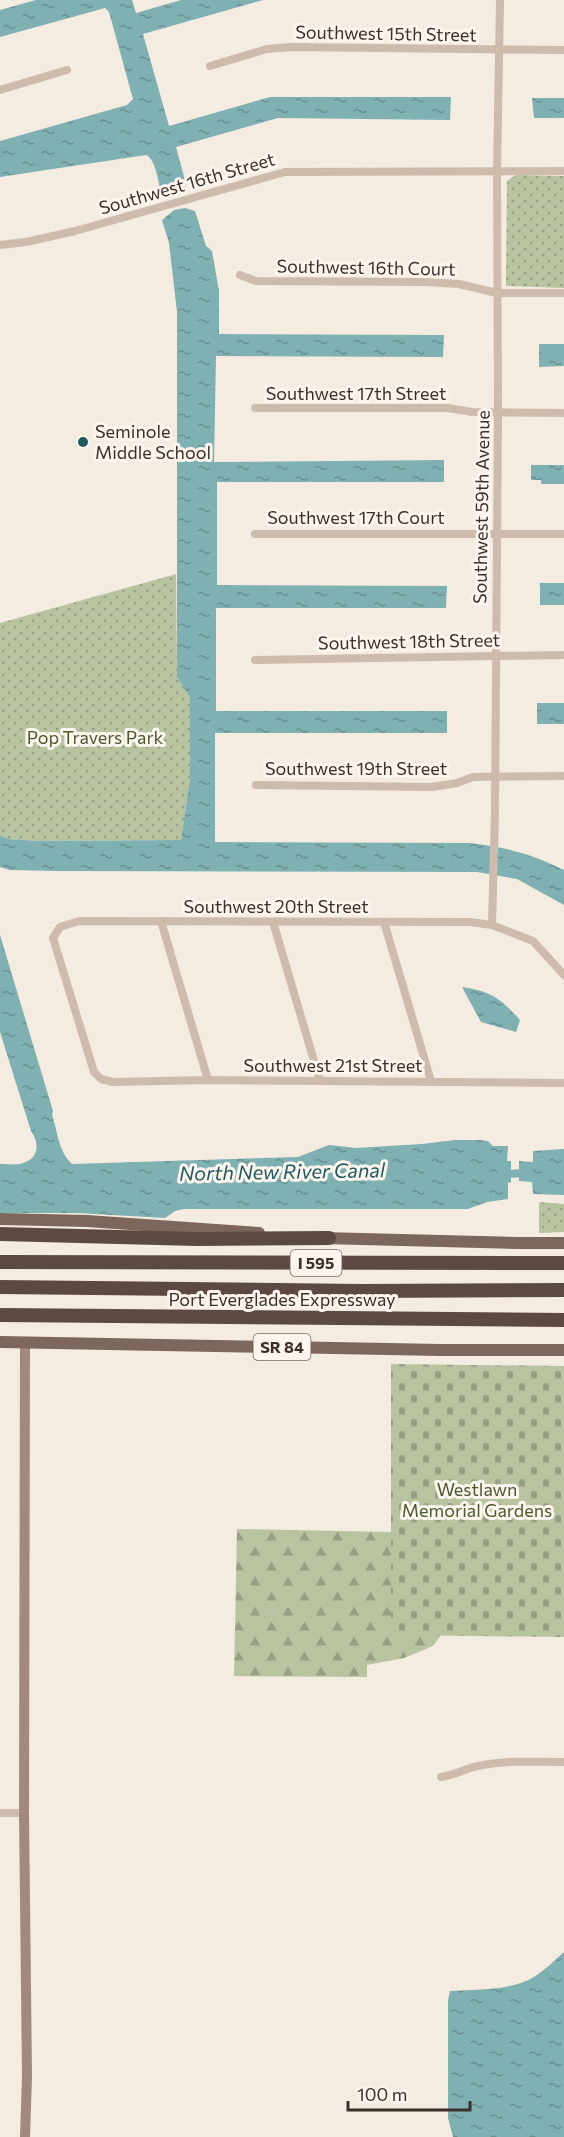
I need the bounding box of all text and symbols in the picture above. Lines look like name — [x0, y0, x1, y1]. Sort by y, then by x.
street label: Southwest 15th Street — [295, 20, 477, 46]
street label: Southwest 16th Street — [96, 147, 277, 219]
street label: Southwest 16th Court — [276, 254, 456, 280]
street label: Southwest 17th Street — [266, 382, 446, 404]
street label: Southwest 59th Avenue — [468, 410, 494, 604]
place label: Seminole Middle School — [95, 420, 211, 463]
marker: Seminole Middle School — [76, 435, 90, 449]
street label: Southwest 17th Court — [267, 506, 445, 528]
street label: Southwest 18th Street — [318, 628, 500, 654]
park label: Pop Travers Park — [27, 726, 164, 748]
street label: Southwest 19th Street — [265, 757, 447, 779]
street label: Southwest 20th Street — [183, 895, 369, 917]
street label: Southwest 21st Street — [244, 1054, 422, 1076]
water label: North New River Canal — [179, 1157, 386, 1185]
road number: I 595 — [290, 1250, 342, 1276]
street label: Port Everglades Expressway — [168, 1288, 396, 1310]
road number: SR 84 — [254, 1334, 310, 1360]
park label: Westlawn Memorial Gardens — [402, 1478, 552, 1521]
scale bar — [348, 2074, 470, 2112]
text: 100 m — [357, 2083, 407, 2105]

